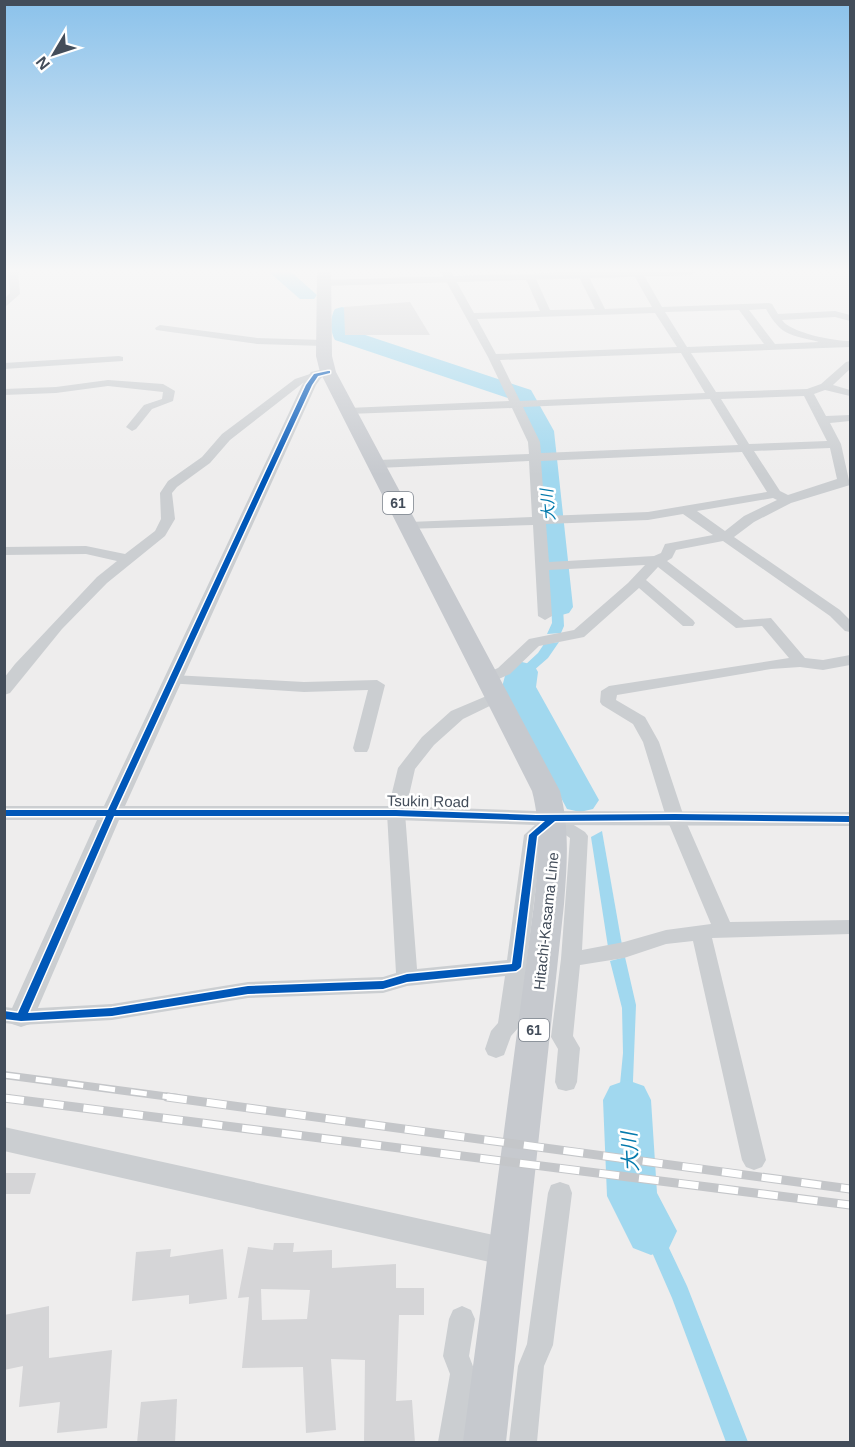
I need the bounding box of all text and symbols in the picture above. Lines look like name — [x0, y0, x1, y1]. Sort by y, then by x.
north arrow — [24, 24, 84, 84]
text: N — [32, 53, 53, 73]
water label: 大川 — [538, 486, 558, 522]
road number: 61 — [383, 492, 413, 514]
street label: Tsukin Road — [387, 792, 469, 810]
street label: Hitachi-Kasama Line — [530, 851, 562, 991]
road number: 61 — [519, 1019, 549, 1041]
water label: 大川 — [618, 1129, 642, 1173]

